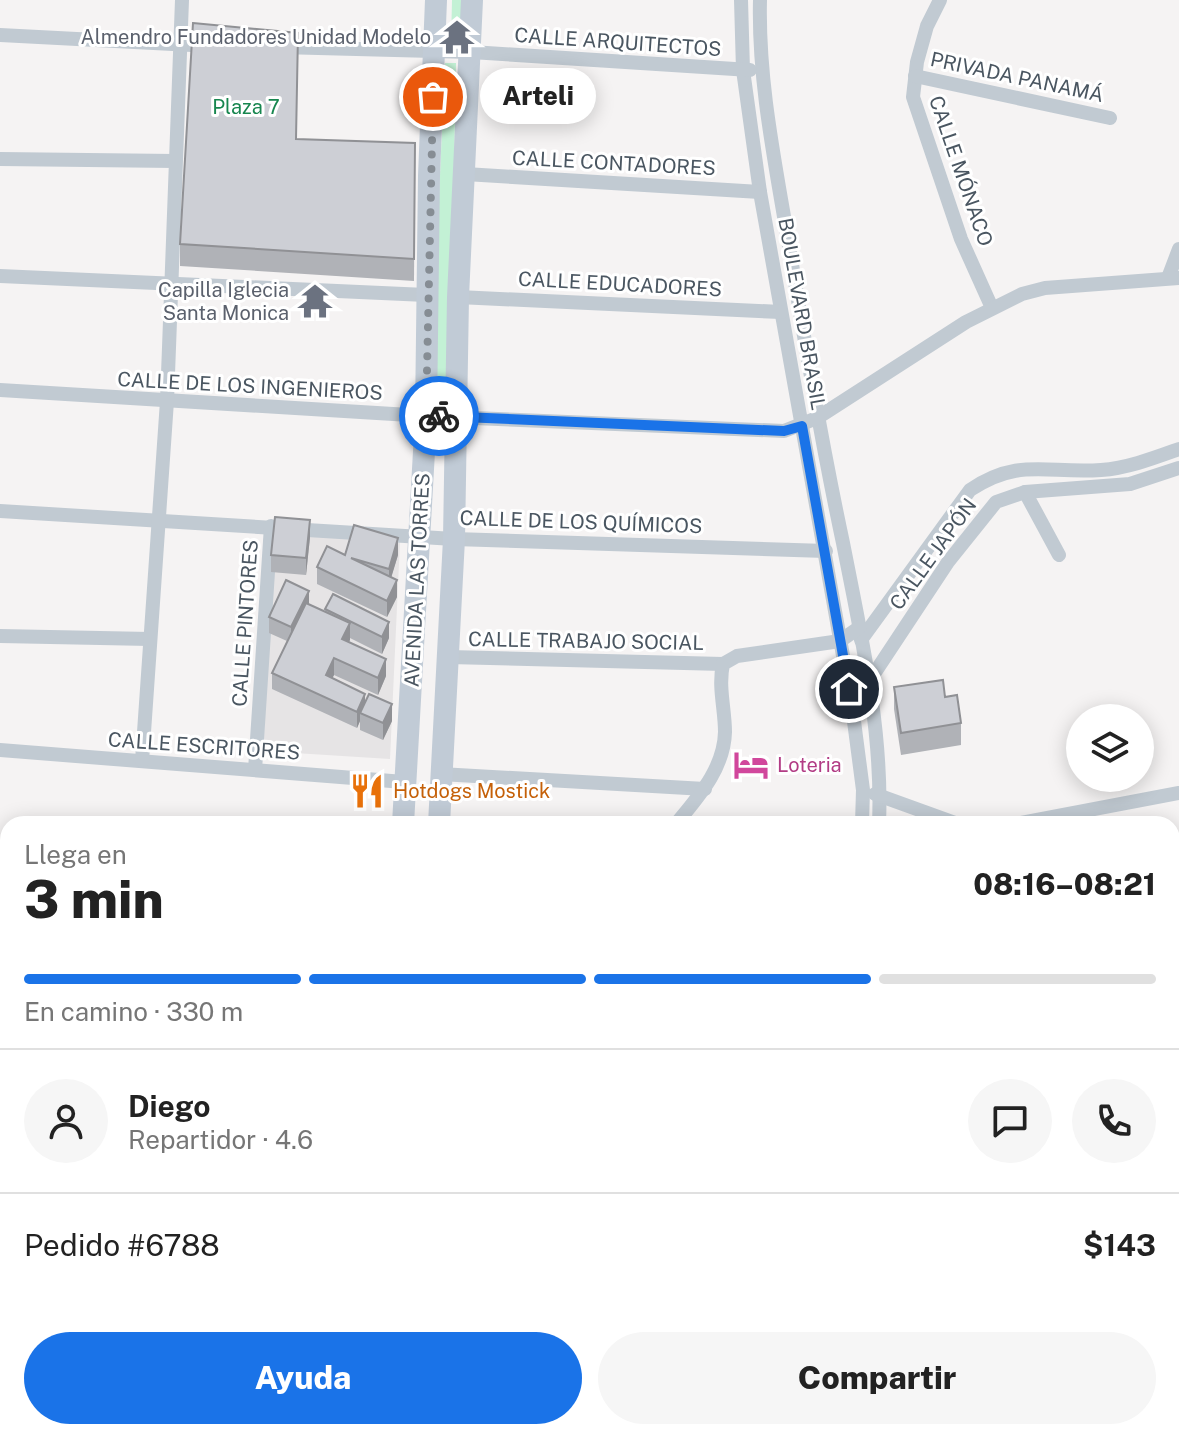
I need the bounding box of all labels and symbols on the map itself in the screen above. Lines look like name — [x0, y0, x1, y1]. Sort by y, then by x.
temple icon: Almendro Fundadores Unidad Modelo — [438, 18, 476, 56]
street label: CALLE ARQUITECTOS — [514, 23, 722, 61]
place label: Almendro Fundadores Unidad Modelo — [81, 25, 431, 49]
street label: PRIVADA PANAMÁ — [928, 46, 1106, 107]
pin — [399, 63, 467, 131]
callout: Arteli — [481, 69, 597, 125]
street label: CALLE MÓNACO — [924, 92, 999, 249]
park label: Plaza 7 — [212, 95, 280, 119]
street label: CALLE CONTADORES — [512, 146, 716, 180]
street label: BOULEVARD BRASIL — [773, 216, 831, 412]
street label: CALLE EDUCADORES — [517, 267, 723, 301]
place label: Capilla Iglecia Santa Monica — [158, 278, 289, 325]
temple icon: Capilla Iglecia Santa Monica — [296, 282, 334, 320]
street label: CALLE DE LOS INGENIEROS — [117, 367, 383, 405]
courier — [399, 376, 479, 456]
street label: AVENIDA LAS TORRES — [399, 472, 435, 688]
street label: CALLE JAPÓN — [884, 493, 981, 614]
street label: CALLE DE LOS QUÍMICOS — [459, 505, 703, 538]
street label: CALLE PINTORES — [227, 539, 263, 707]
street label: CALLE TRABAJO SOCIAL — [468, 627, 704, 655]
pin — [815, 655, 883, 723]
street label: CALLE ESCRITORES — [107, 727, 301, 765]
hotel icon: Loteria — [732, 746, 770, 784]
place label: Loteria — [777, 753, 842, 777]
restaurant icon: Hotdogs Mostick — [348, 772, 386, 810]
place label: Hotdogs Mostick — [393, 779, 550, 803]

